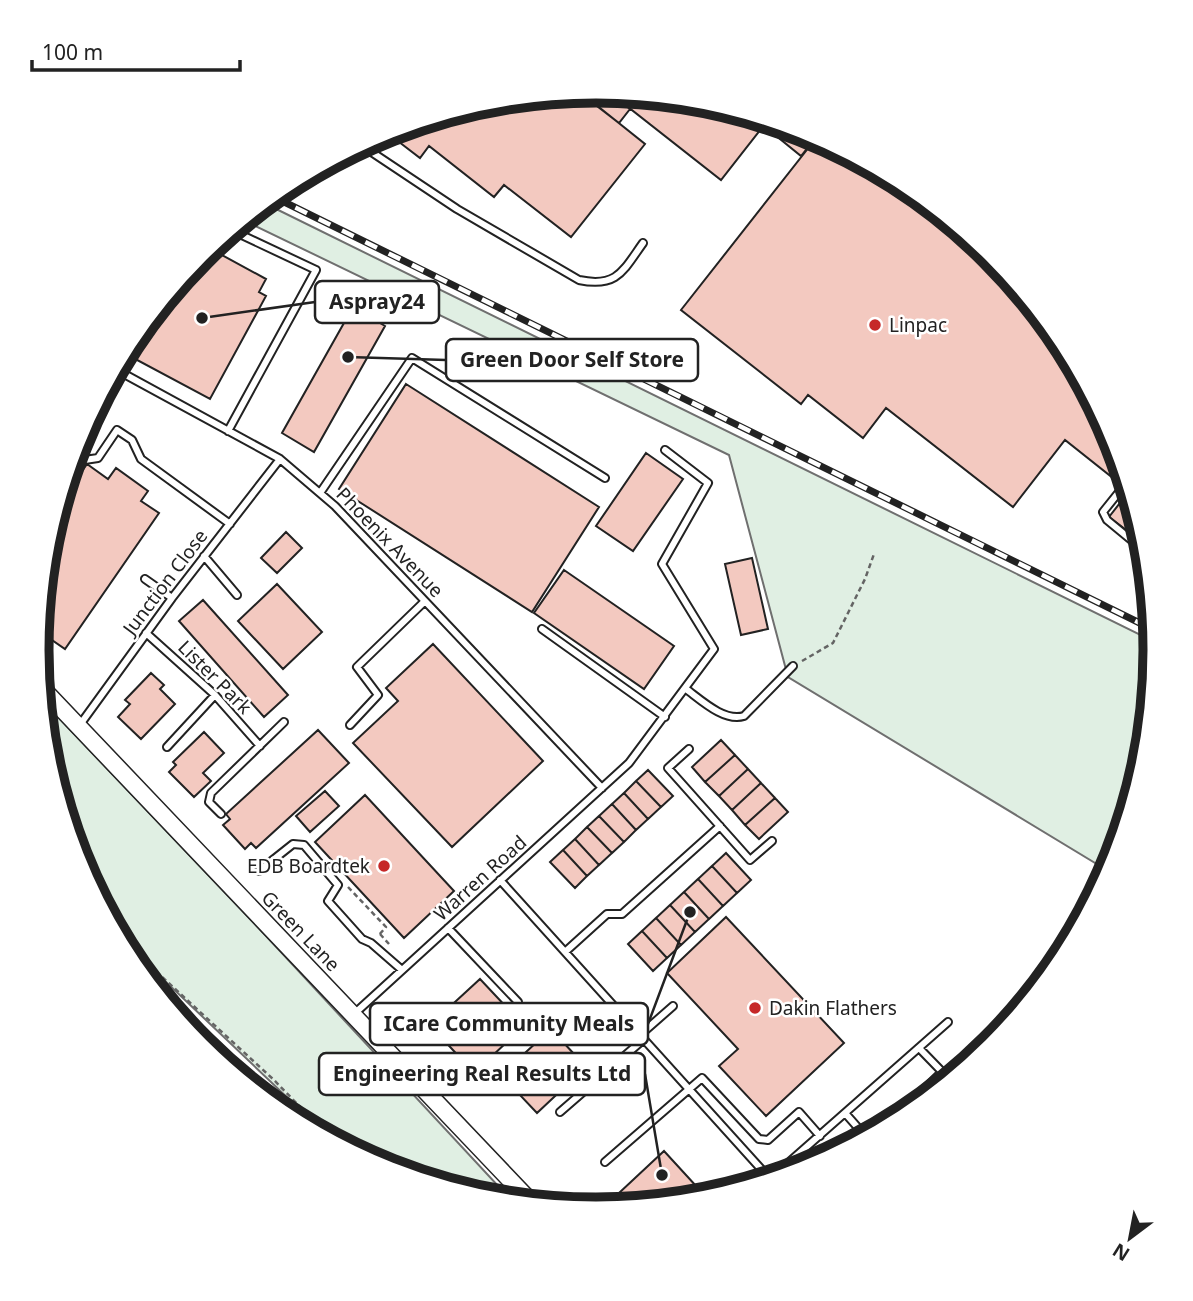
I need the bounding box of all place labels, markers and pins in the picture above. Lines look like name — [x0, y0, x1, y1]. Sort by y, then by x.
callout: Aspray24 — [315, 281, 439, 323]
place label: Linpac — [889, 312, 947, 338]
marker: Linpac — [867, 317, 883, 333]
callout: Green Door Self Store — [446, 339, 698, 381]
place label: EDB Boardtek — [247, 853, 370, 879]
marker: EDB Boardtek — [376, 858, 392, 874]
place label: Dakin Flathers — [769, 995, 897, 1021]
marker: Dakin Flathers — [747, 1000, 763, 1016]
callout: ICare Community Meals — [370, 1003, 648, 1045]
callout: Engineering Real Results Ltd — [319, 1053, 645, 1095]

